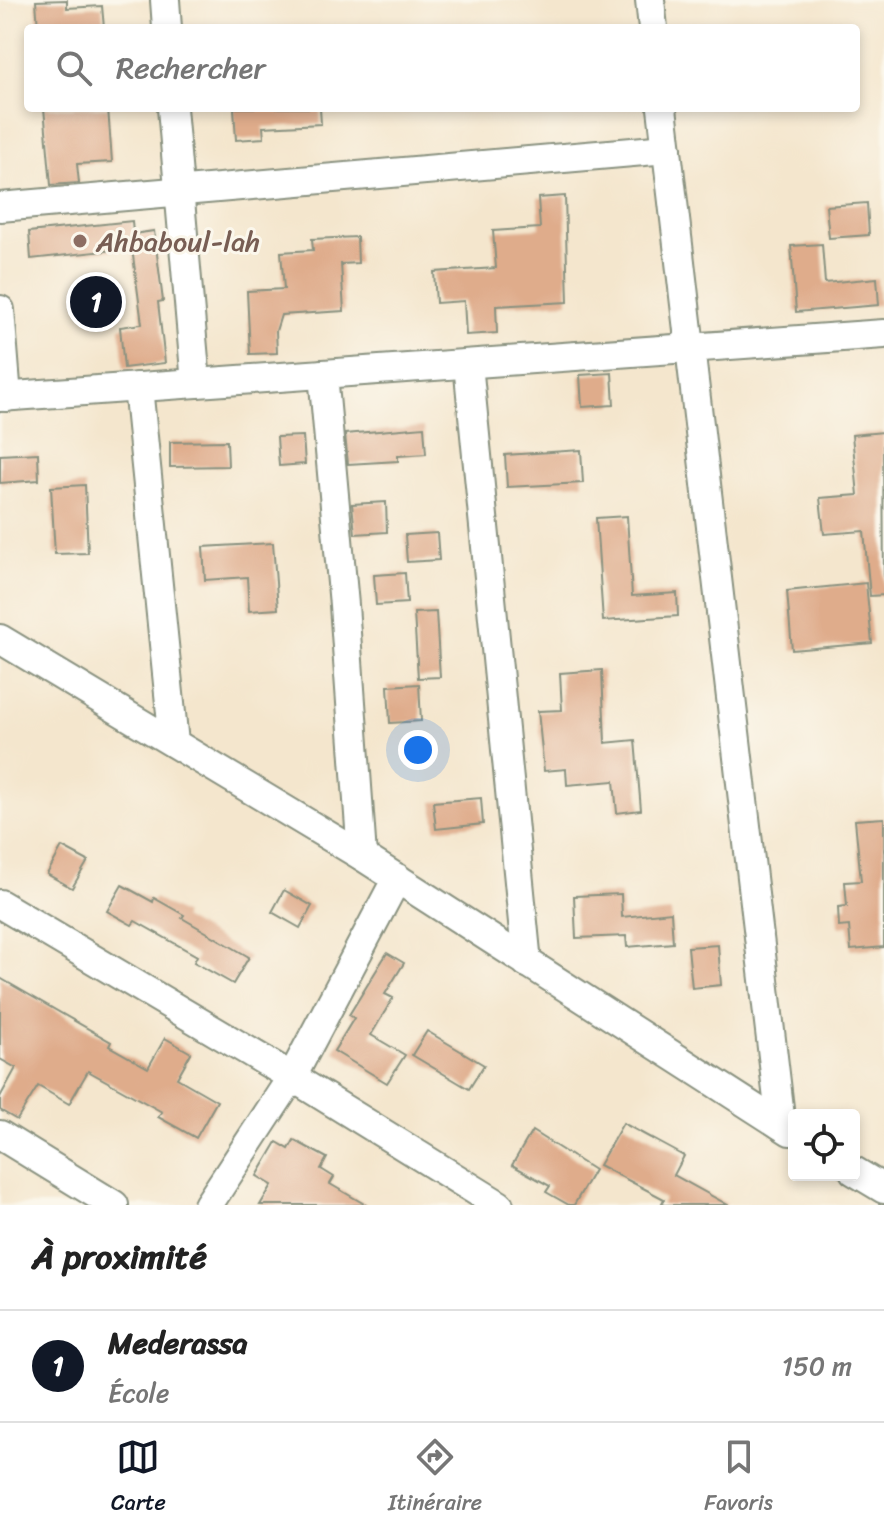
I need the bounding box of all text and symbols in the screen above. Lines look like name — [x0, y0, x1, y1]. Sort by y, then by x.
search box — [24, 24, 860, 112]
text: Rechercher — [116, 41, 266, 95]
icon: search — [52, 46, 96, 90]
place label: Ahbaboul-lah — [95, 217, 260, 266]
marker: Ahbaboul-lah — [71, 232, 89, 250]
pin: 1 — [70, 272, 122, 332]
your location — [398, 730, 438, 770]
map controls — [788, 1109, 860, 1181]
button: locate — [788, 1109, 860, 1181]
text: À proximité — [32, 1227, 207, 1287]
text: Mederassa — [108, 1316, 248, 1370]
text: 1 — [52, 1343, 64, 1389]
text: 150 m — [782, 1343, 852, 1389]
text: École — [108, 1370, 169, 1416]
tab: Carte — [111, 1435, 166, 1522]
tab: Itinéraire — [388, 1435, 482, 1522]
tab: Favoris — [704, 1435, 773, 1522]

